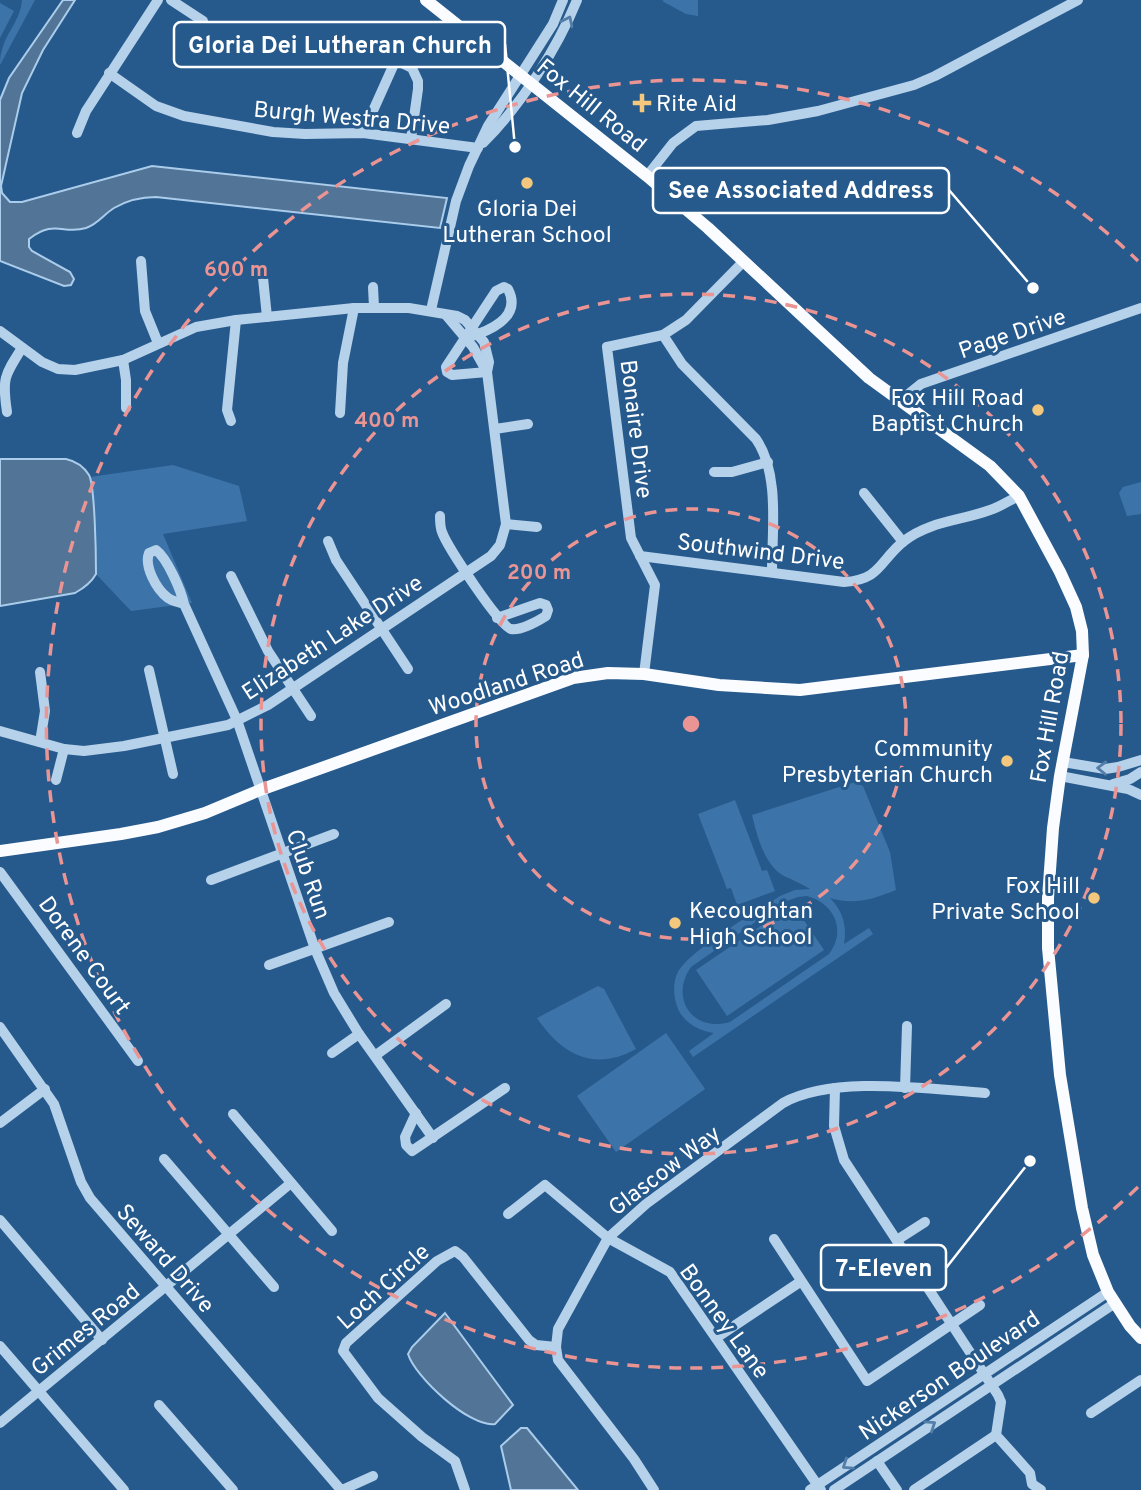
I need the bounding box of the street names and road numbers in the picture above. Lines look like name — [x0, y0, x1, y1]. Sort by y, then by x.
street label: Fox Hill Road — [529, 54, 651, 160]
street label: Burgh Westra Drive — [252, 96, 451, 143]
street label: Page Drive — [955, 303, 1070, 367]
street label: Bonaire Drive — [612, 358, 657, 500]
street label: Southwind Drive — [675, 529, 846, 578]
street label: Elizabeth Lake Drive — [237, 570, 429, 708]
street label: Woodland Road — [426, 647, 588, 724]
street label: Fox Hill Road — [1026, 649, 1077, 786]
street label: Club Run — [278, 826, 336, 924]
street label: Dorene Court — [30, 892, 136, 1021]
street label: Glascow Way — [604, 1120, 727, 1224]
street label: Seward Drive — [109, 1199, 219, 1320]
street label: Loch Circle — [332, 1239, 437, 1337]
street label: Bonney Lane — [672, 1259, 774, 1386]
street label: Grimes Road — [26, 1278, 147, 1384]
street label: Nickerson Boulevard — [854, 1306, 1046, 1448]

